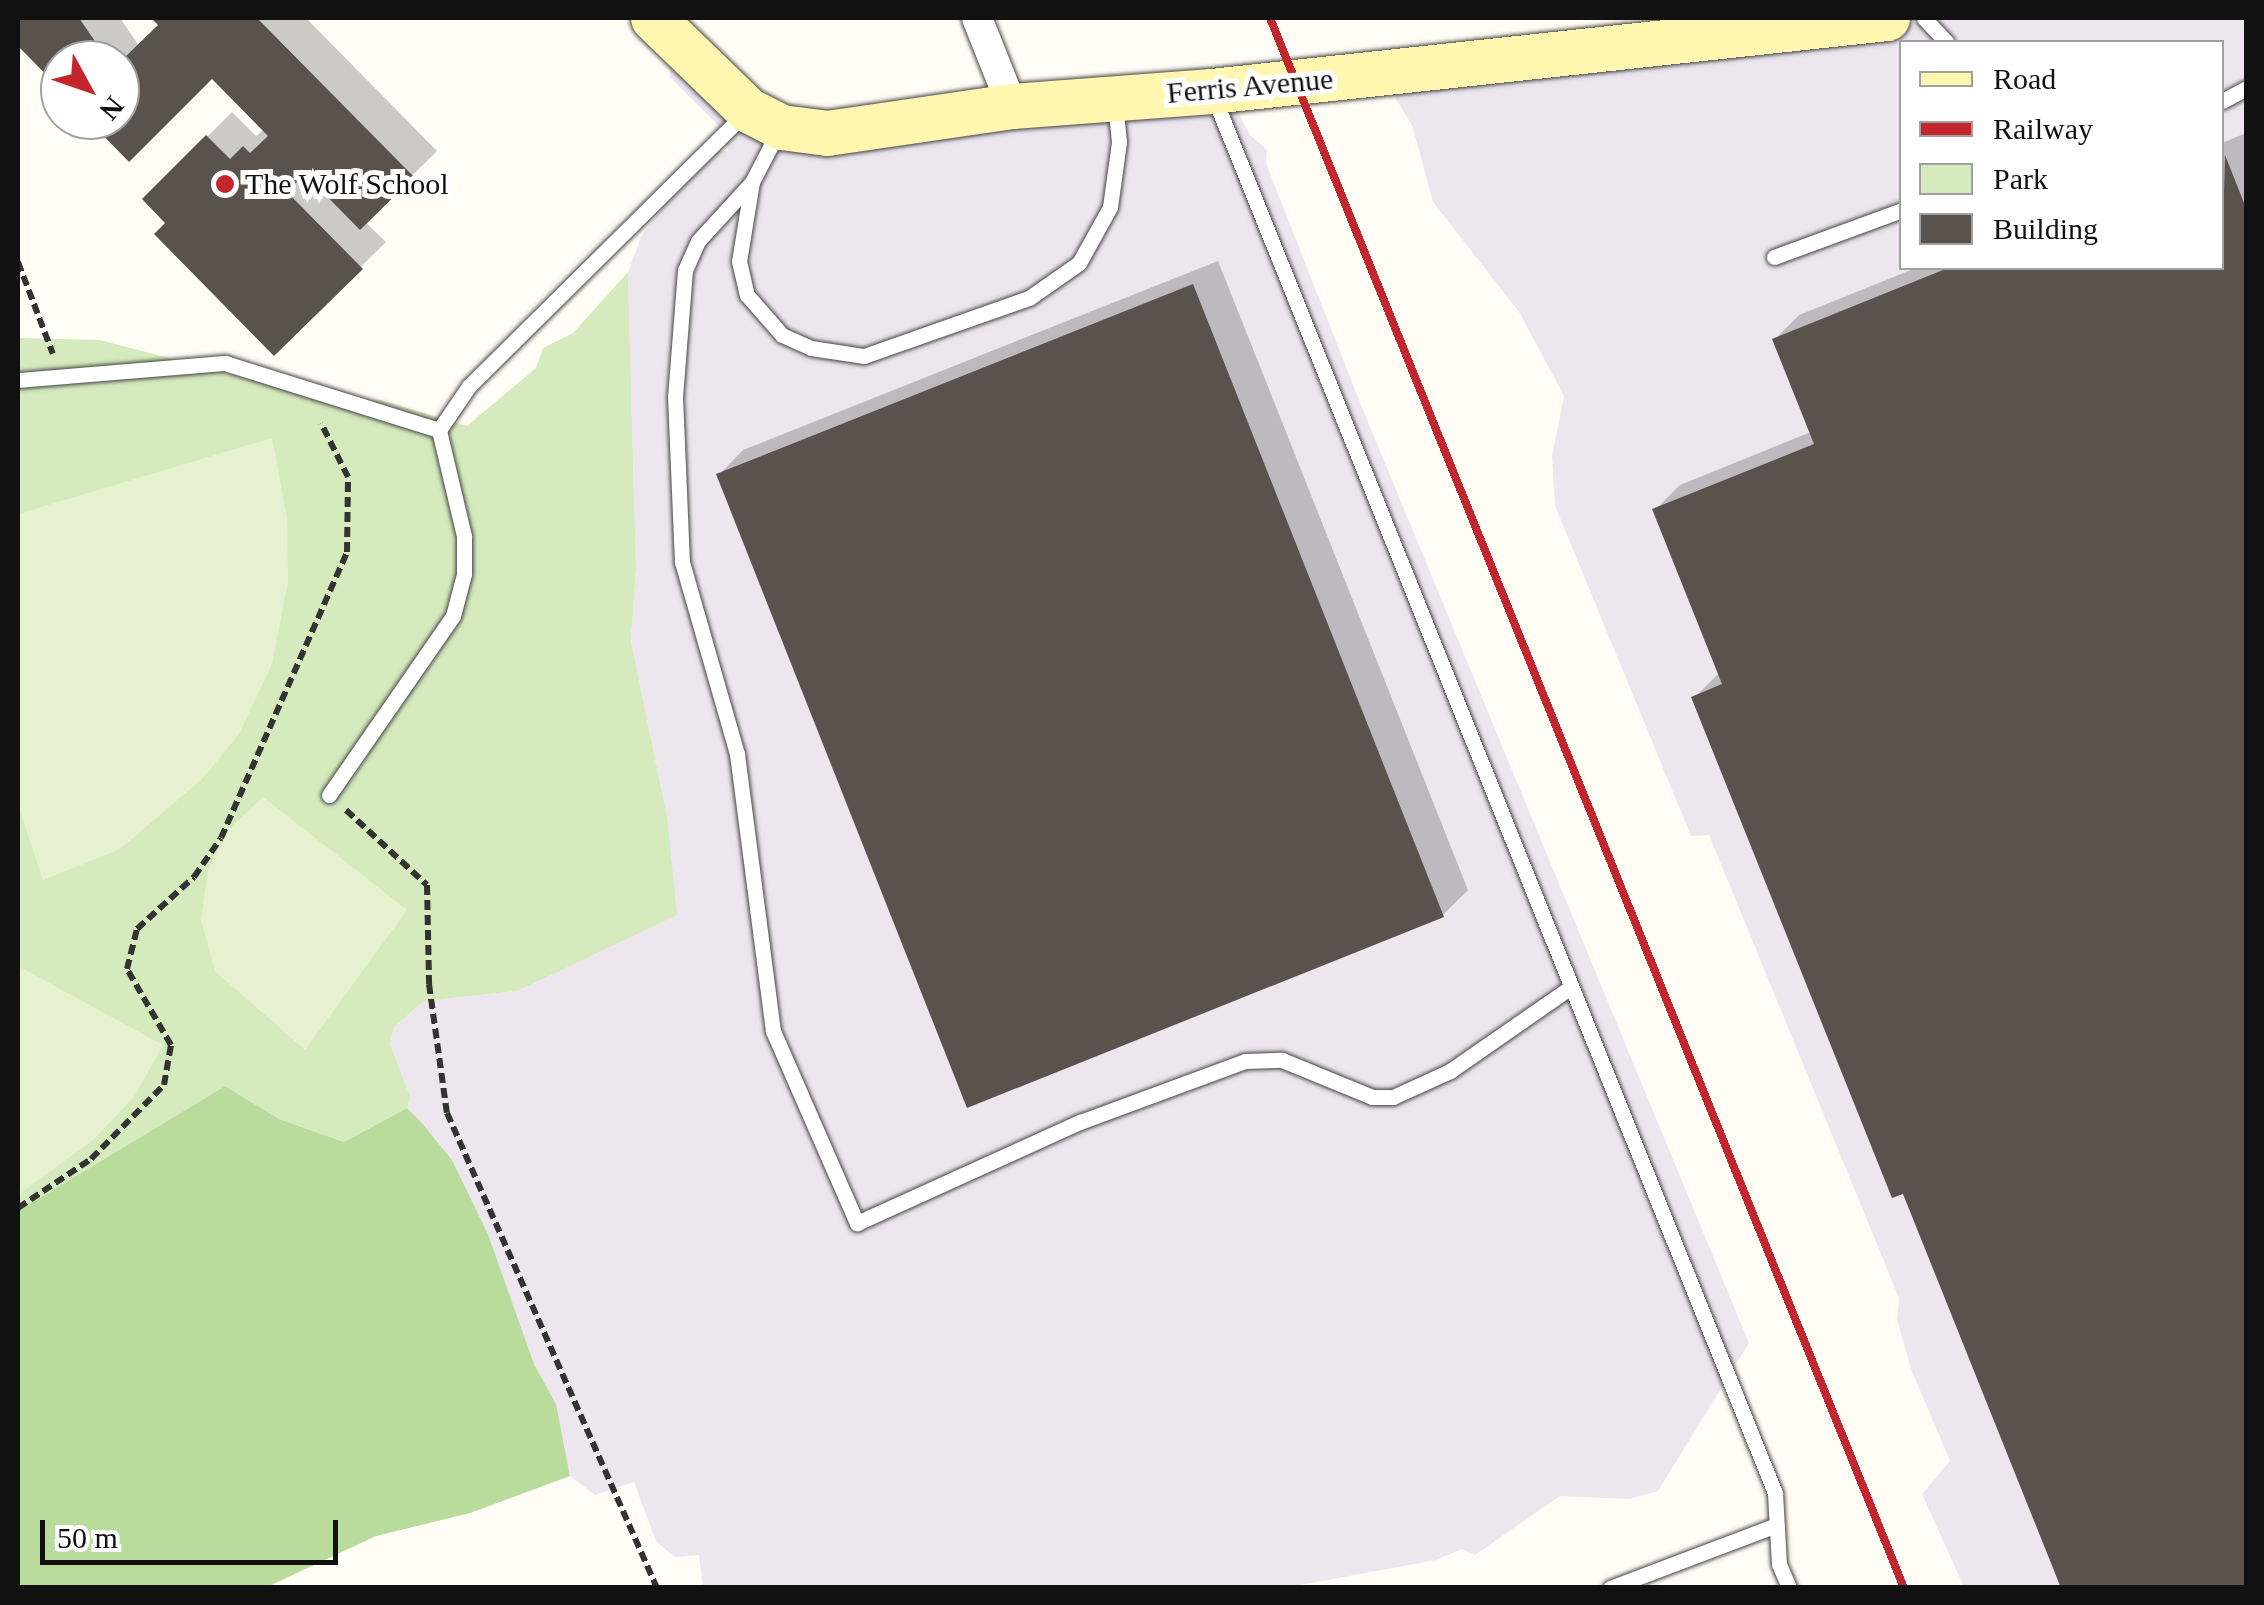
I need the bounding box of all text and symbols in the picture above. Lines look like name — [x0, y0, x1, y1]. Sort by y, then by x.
north arrow — [40, 40, 140, 140]
legend — [1899, 40, 2224, 270]
street label: Ferris Avenue — [1164, 61, 1336, 111]
text: Road — [1993, 62, 2056, 95]
text: N — [93, 91, 130, 126]
text: Railway — [1993, 112, 2093, 145]
text: Park — [1993, 162, 2048, 195]
place label: The Wolf School — [245, 166, 449, 202]
marker: The Wolf School — [214, 173, 236, 195]
text: Building — [1993, 212, 2098, 245]
scale bar — [45, 1500, 342, 1562]
text: 50 m — [57, 1521, 118, 1554]

